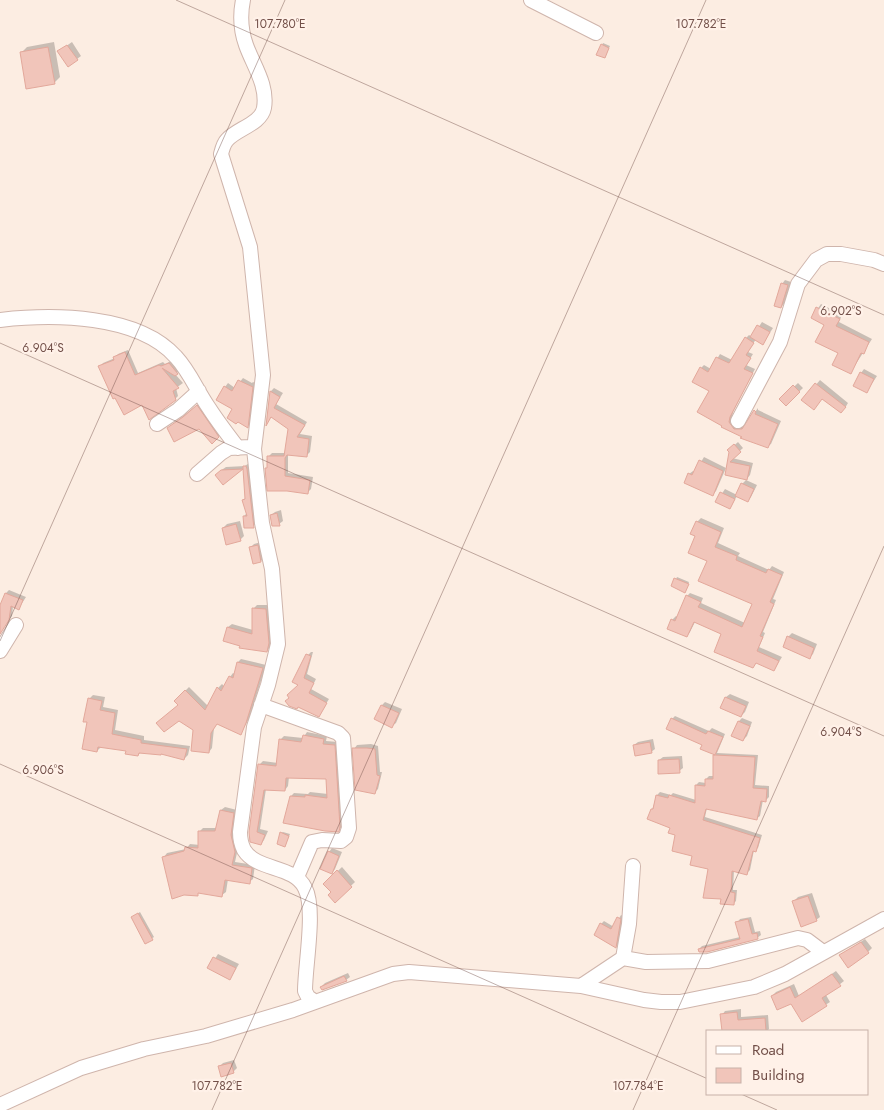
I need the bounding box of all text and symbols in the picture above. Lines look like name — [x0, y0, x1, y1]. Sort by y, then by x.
text: 107.780°E — [254, 15, 306, 33]
text: 107.782°E — [676, 15, 726, 33]
text: 6.902°S — [820, 302, 862, 320]
text: 6.904°S — [22, 339, 64, 357]
text: 6.904°S — [820, 723, 862, 741]
text: 6.906°S — [22, 761, 64, 779]
legend — [706, 1030, 869, 1095]
text: Road — [752, 1039, 784, 1061]
text: Building — [752, 1064, 804, 1086]
text: 107.782°E — [192, 1077, 242, 1095]
text: 107.784°E — [612, 1077, 664, 1095]

